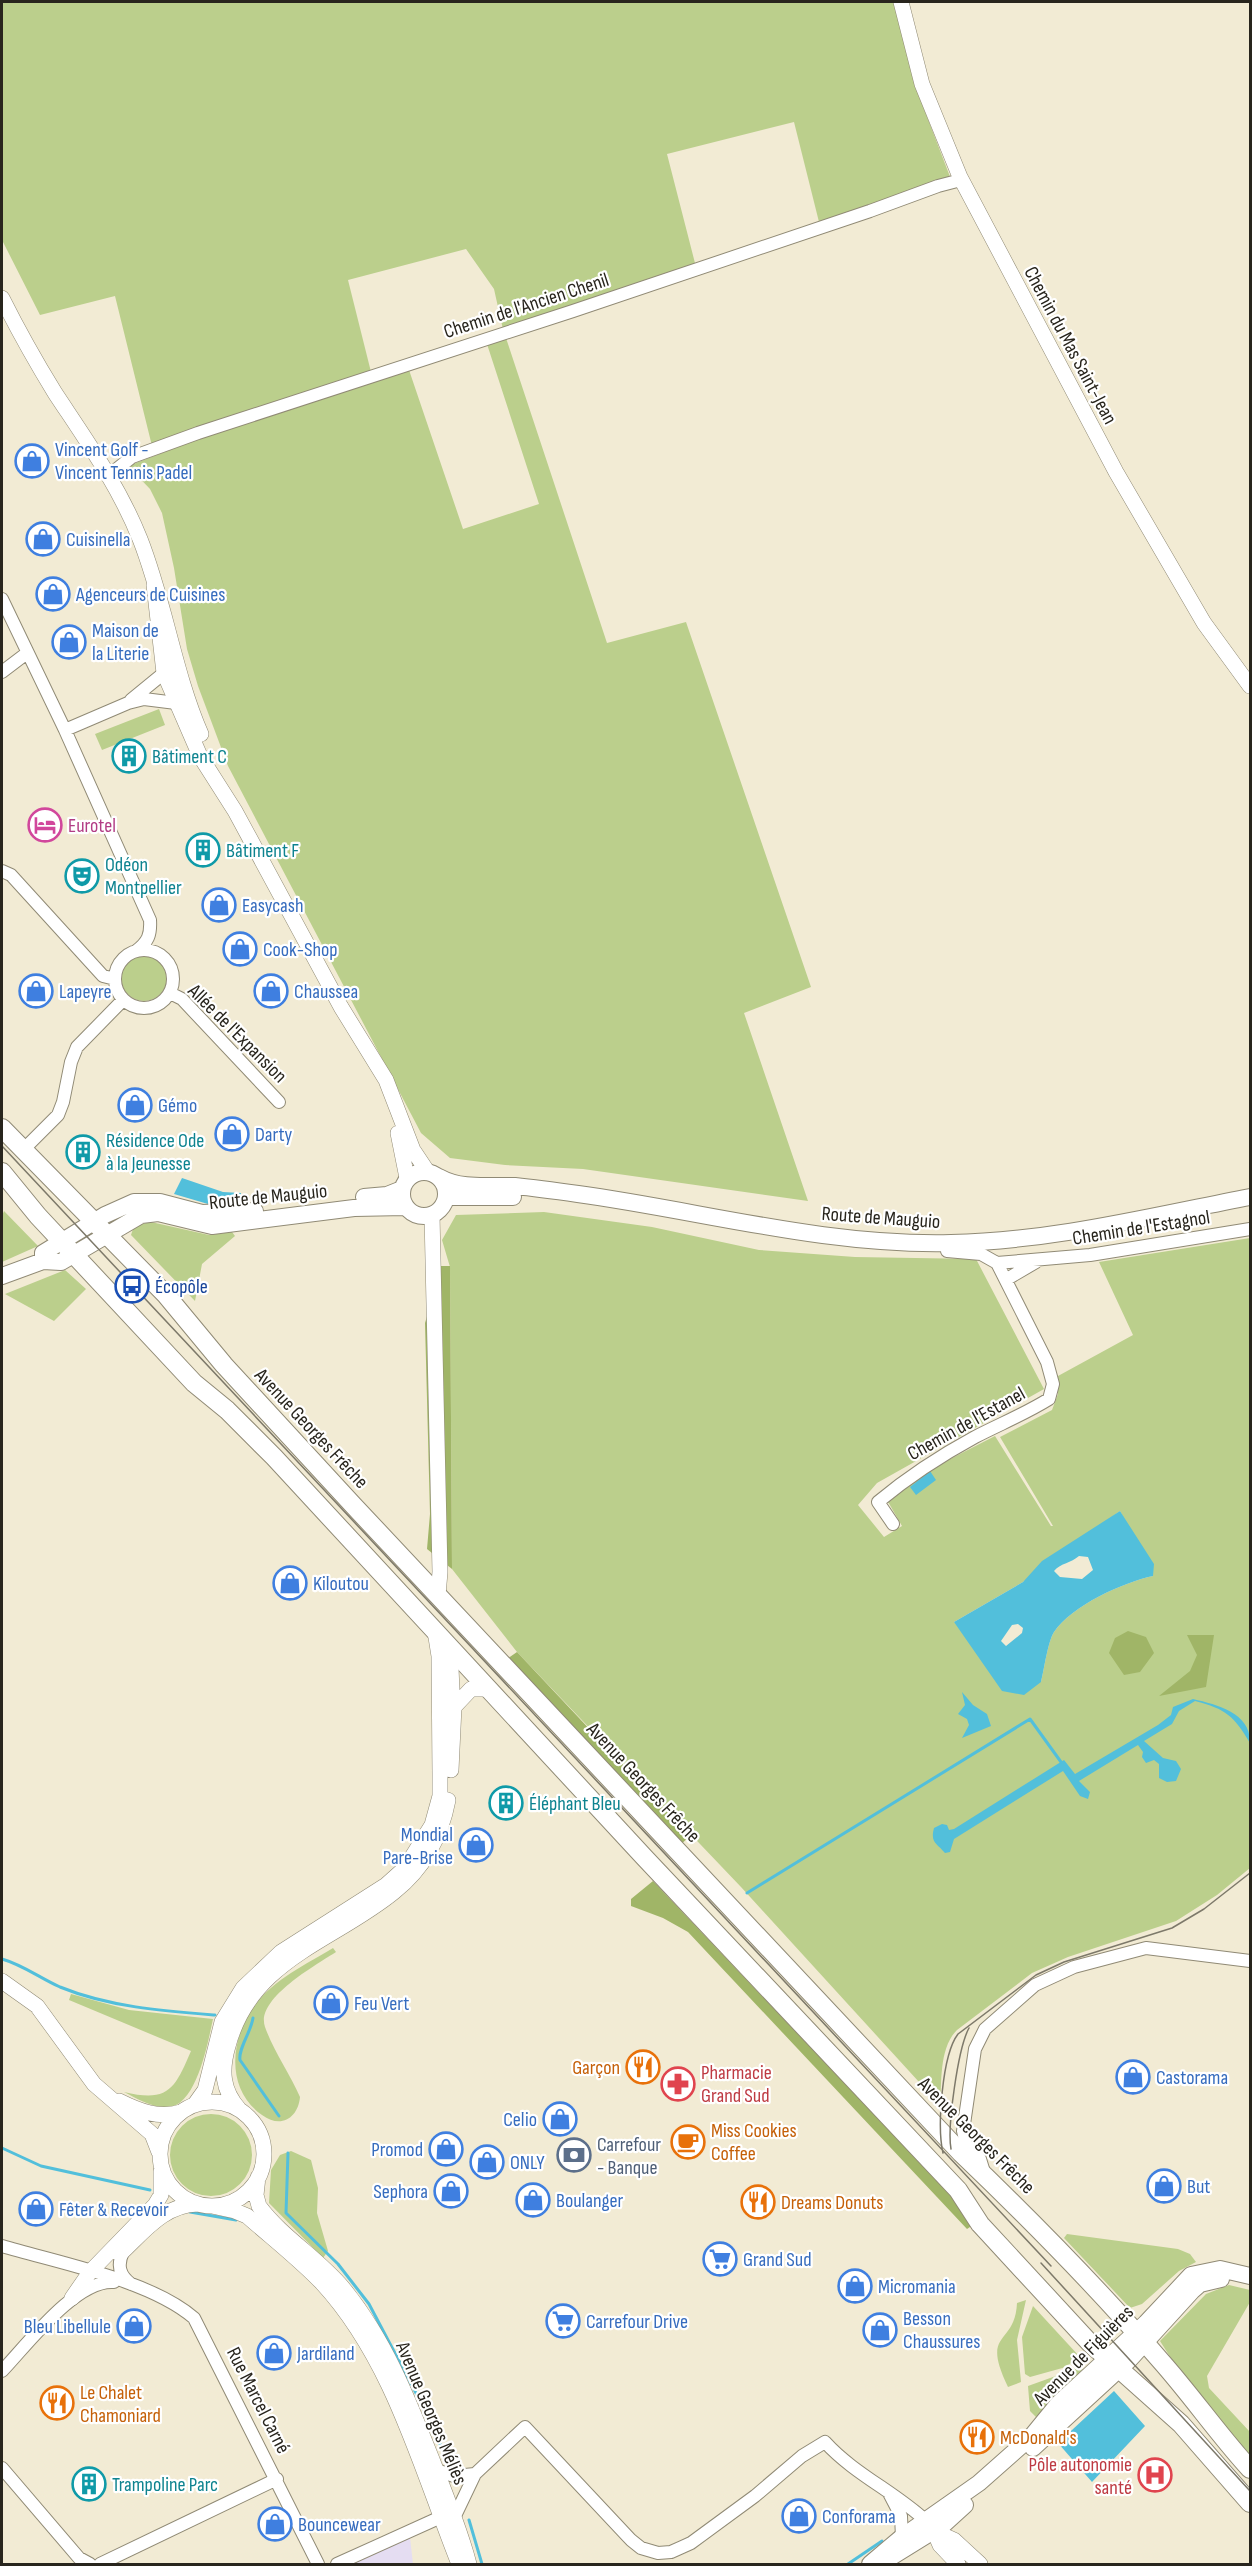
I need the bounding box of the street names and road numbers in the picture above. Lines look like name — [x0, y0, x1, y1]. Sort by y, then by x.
street label: Chemin du Mas Saint-Jean — [1018, 262, 1122, 428]
street label: Chemin de l'Ancien Chenil — [441, 268, 612, 344]
street label: Allée de l'Expansion — [182, 979, 292, 1088]
street label: Route de Mauguio — [208, 1179, 328, 1215]
street label: Route de Mauguio — [821, 1202, 941, 1234]
street label: Chemin de l'Estagnol — [1071, 1205, 1212, 1251]
street label: Avenue Georges Frêche — [249, 1363, 373, 1494]
street label: Chemin de l'Estanel — [904, 1382, 1029, 1466]
street label: Avenue Georges Frêche — [581, 1717, 705, 1848]
street label: Avenue Georges Frêche — [912, 2072, 1040, 2199]
street label: Avenue de Figuières — [1028, 2301, 1139, 2412]
street label: Avenue Georges Méliès — [390, 2337, 472, 2488]
street label: Rue Marcel Carné — [221, 2343, 295, 2458]

